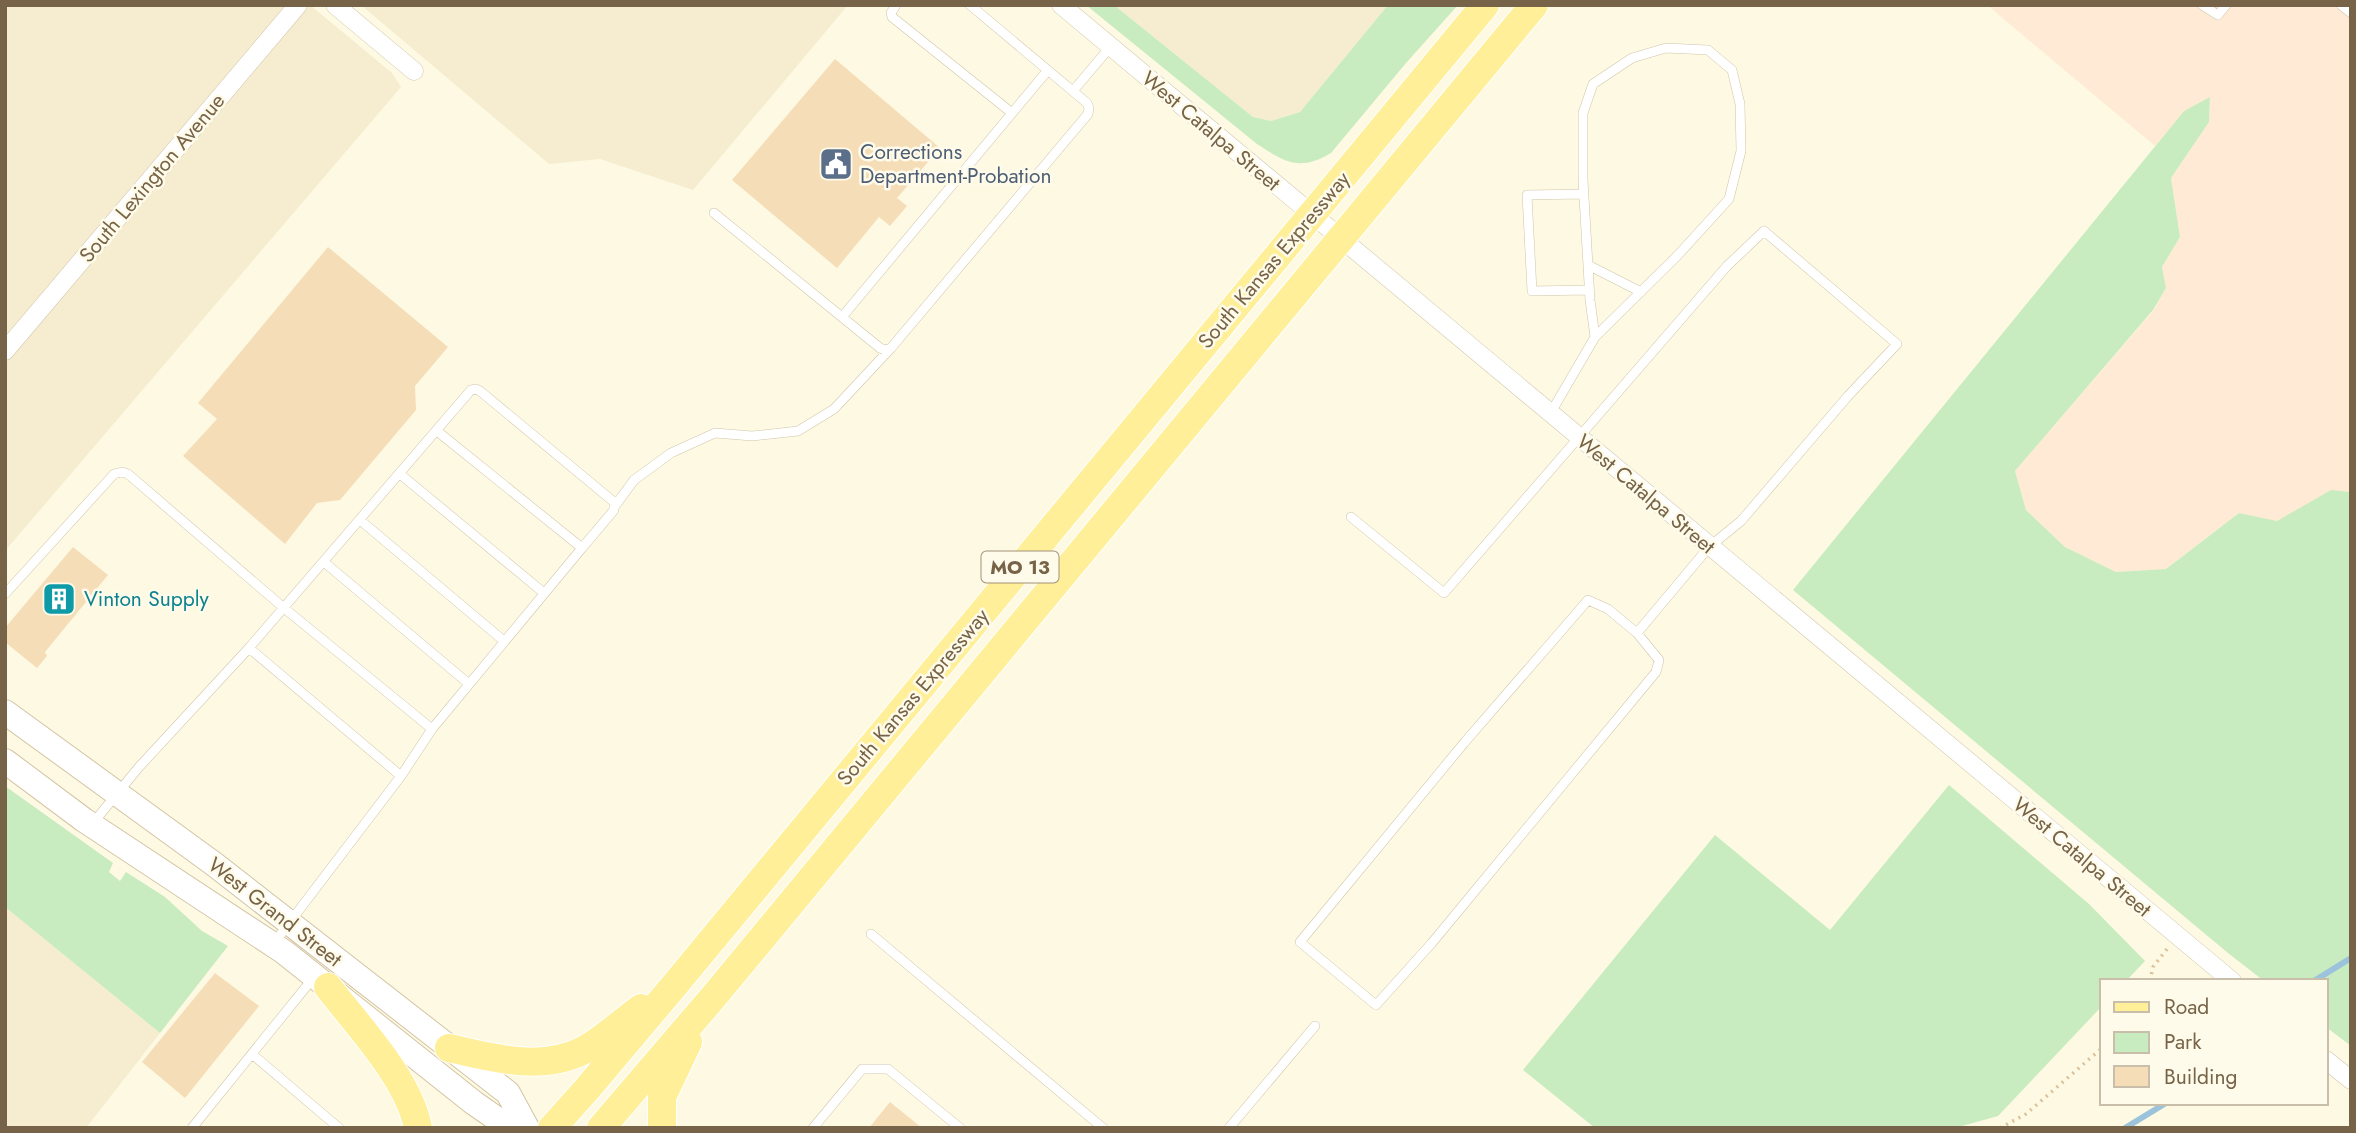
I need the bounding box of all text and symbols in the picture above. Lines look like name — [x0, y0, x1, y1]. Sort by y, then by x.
street label: West Catalpa Street — [1135, 64, 1287, 198]
street label: South Lexington Avenue — [72, 87, 232, 269]
place label: Corrections Department-Probation — [860, 137, 1052, 191]
public building icon: Corrections Department-Probation — [817, 145, 855, 183]
street label: South Kansas Expressway — [1191, 164, 1358, 355]
street label: West Catalpa Street — [1570, 427, 1722, 561]
road number: MO 13 — [982, 552, 1058, 582]
building icon: Vinton Supply — [40, 580, 78, 618]
place label: Vinton Supply — [84, 584, 209, 614]
street label: South Kansas Expressway — [830, 601, 997, 792]
street label: West Catalpa Street — [2006, 790, 2158, 924]
street label: West Grand Street — [202, 850, 348, 974]
legend — [2100, 979, 2328, 1105]
text: Road — [2164, 992, 2209, 1022]
text: Park — [2164, 1027, 2202, 1057]
text: Building — [2164, 1062, 2237, 1092]

